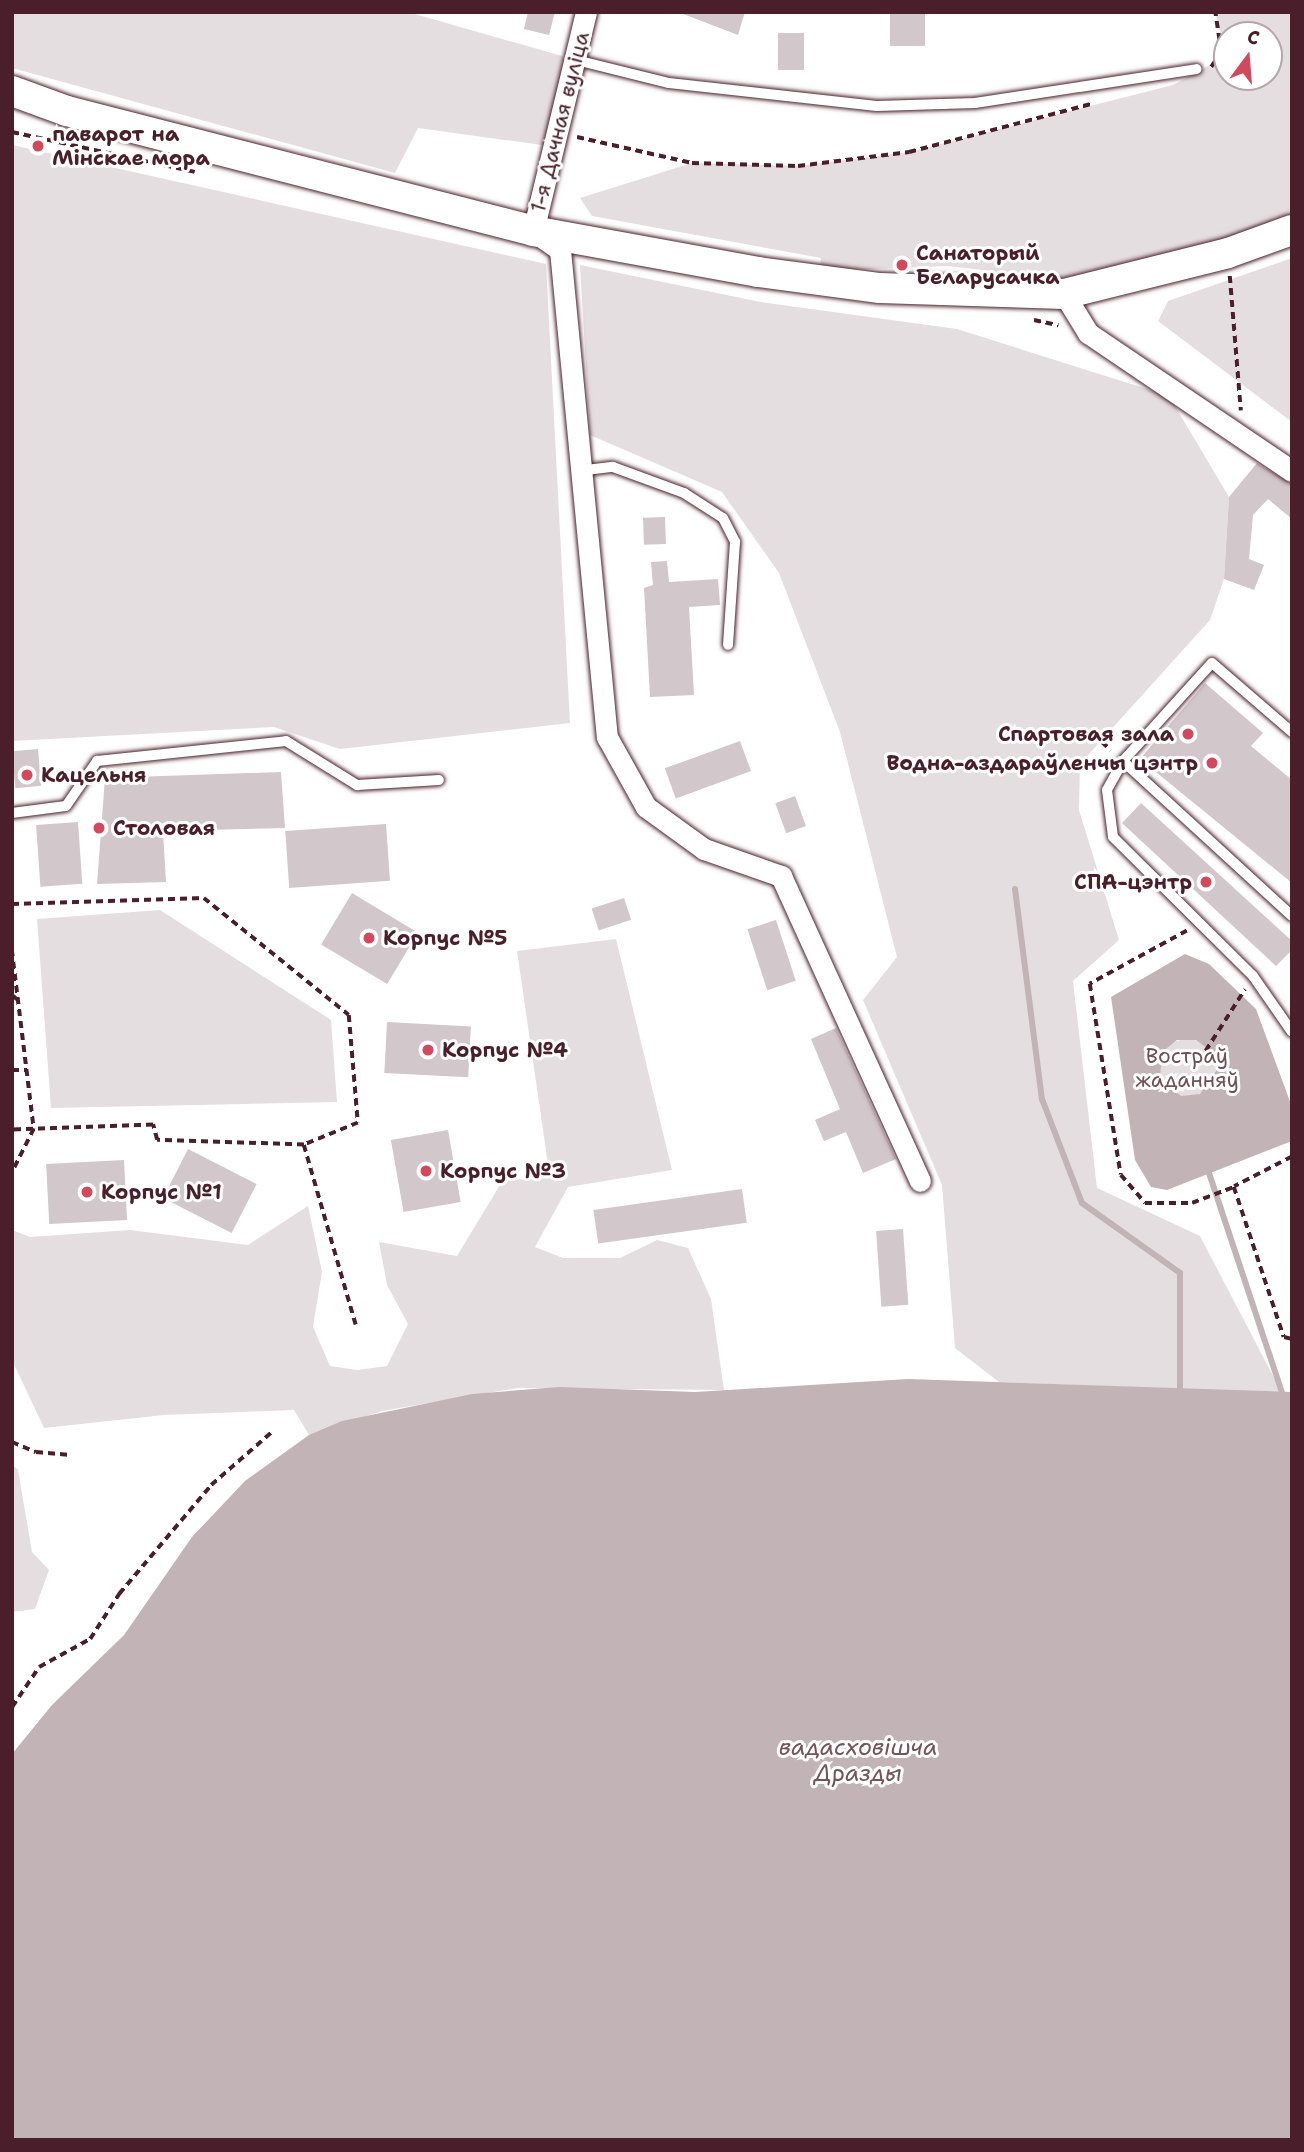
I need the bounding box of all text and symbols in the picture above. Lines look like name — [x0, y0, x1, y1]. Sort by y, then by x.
north arrow — [1213, 21, 1283, 91]
text: С — [1244, 24, 1262, 51]
street label: 1-я Дачная вуліца — [525, 29, 595, 215]
place label: паварот на Мінскае мора — [52, 121, 210, 171]
marker: паварот на Мінскае мора — [30, 138, 46, 154]
place label: Санаторый Беларусачка — [916, 240, 1060, 290]
marker: Санаторый Беларусачка — [894, 257, 910, 273]
place label: Спартовая зала — [998, 721, 1174, 747]
marker: Спартовая зала — [1180, 726, 1196, 742]
place label: Водна-аздараўленчы цэнтр — [886, 750, 1198, 776]
marker: Водна-аздараўленчы цэнтр — [1204, 755, 1220, 771]
place label: Кацельня — [41, 762, 146, 788]
marker: Кацельня — [19, 767, 35, 783]
place label: Столовая — [113, 815, 215, 841]
marker: Столовая — [91, 820, 107, 836]
place label: СПА-цэнтр — [1074, 869, 1192, 895]
marker: СПА-цэнтр — [1198, 874, 1214, 890]
place label: Корпус №5 — [383, 925, 507, 951]
marker: Корпус №5 — [361, 930, 377, 946]
place label: Корпус №4 — [442, 1037, 568, 1063]
marker: Корпус №4 — [420, 1042, 436, 1058]
park label: Востраў жаданняў — [1135, 1043, 1239, 1093]
place label: Корпус №3 — [440, 1158, 566, 1184]
marker: Корпус №3 — [418, 1163, 434, 1179]
place label: Корпус №1 — [101, 1179, 222, 1205]
marker: Корпус №1 — [79, 1184, 95, 1200]
water label: вадасховішча Дразды — [779, 1733, 937, 1787]

